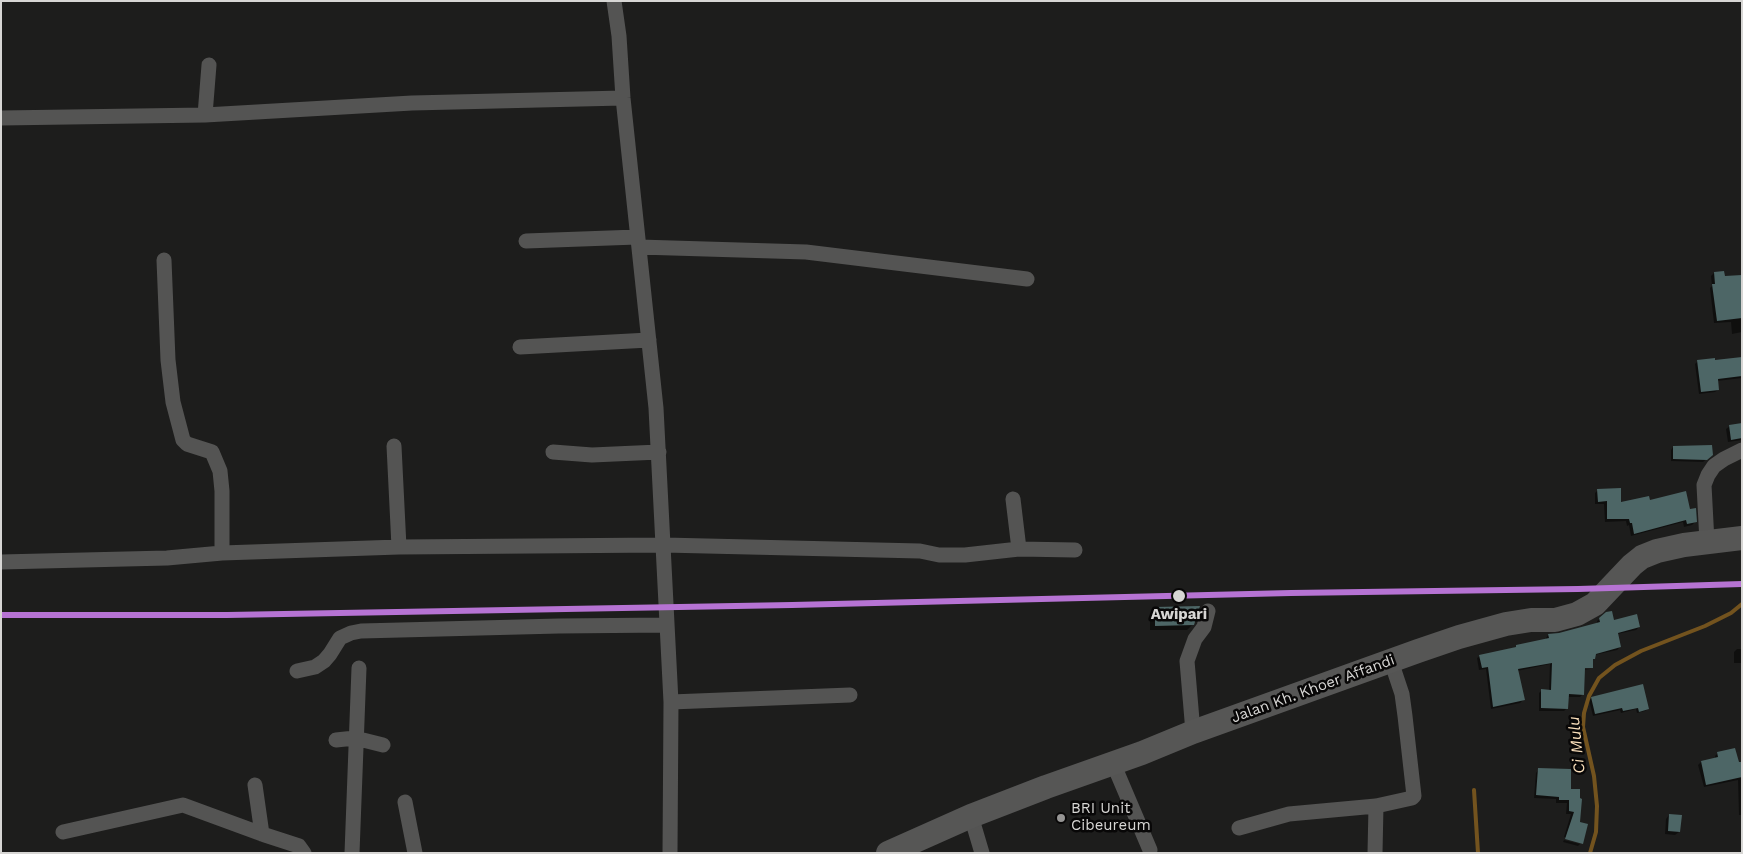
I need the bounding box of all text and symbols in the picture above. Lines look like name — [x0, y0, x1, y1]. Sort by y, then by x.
marker: Awipari — [1171, 588, 1187, 604]
place label: Awipari — [1151, 606, 1207, 624]
street label: Jalan Kh. Khoer Affandi — [1229, 651, 1397, 727]
water label: Ci Mulu — [1564, 715, 1590, 775]
place label: BRI Unit Cibeureum — [1071, 800, 1151, 835]
marker: BRI Unit Cibeureum — [1055, 812, 1067, 824]

